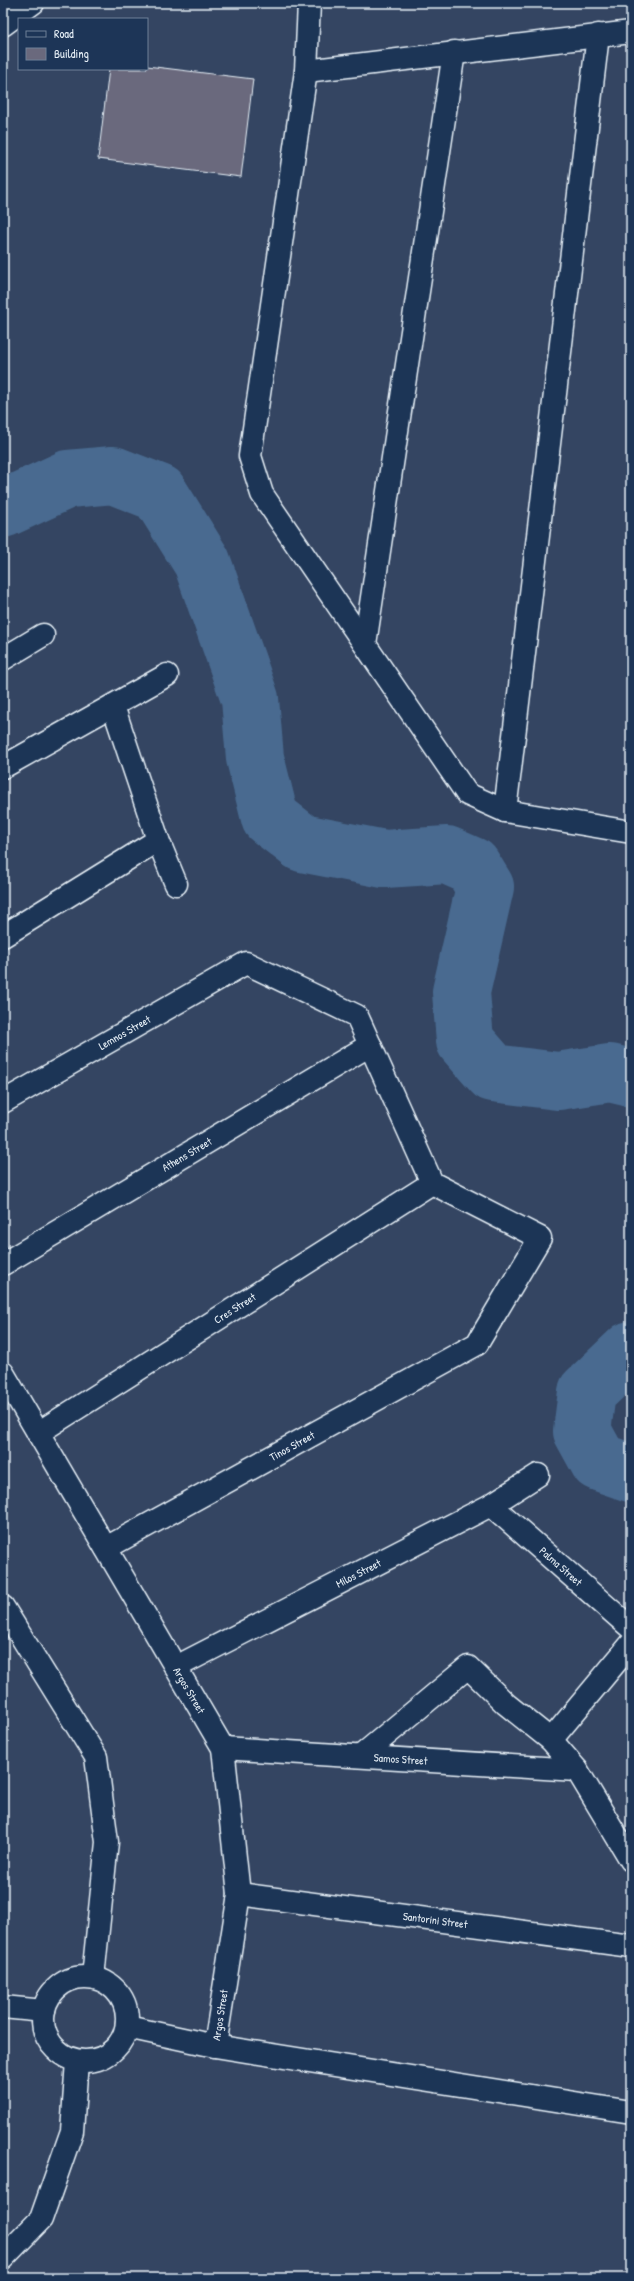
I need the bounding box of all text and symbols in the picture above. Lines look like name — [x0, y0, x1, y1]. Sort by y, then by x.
legend — [18, 18, 148, 70]
text: Road — [54, 25, 74, 42]
text: Building — [54, 45, 89, 62]
street label: Lemnos Street — [96, 1012, 153, 1053]
street label: Athens Street — [159, 1134, 214, 1175]
street label: Cres Street — [211, 1290, 259, 1327]
street label: Tinos Street — [267, 1428, 317, 1464]
street label: Palma Street — [537, 1544, 585, 1589]
street label: Milos Street — [333, 1556, 383, 1591]
street label: Argos Street — [170, 1665, 208, 1716]
street label: Samos Street — [373, 1750, 428, 1768]
street label: Santorini Street — [402, 1909, 469, 1931]
street label: Argos Street — [209, 1988, 231, 2041]

